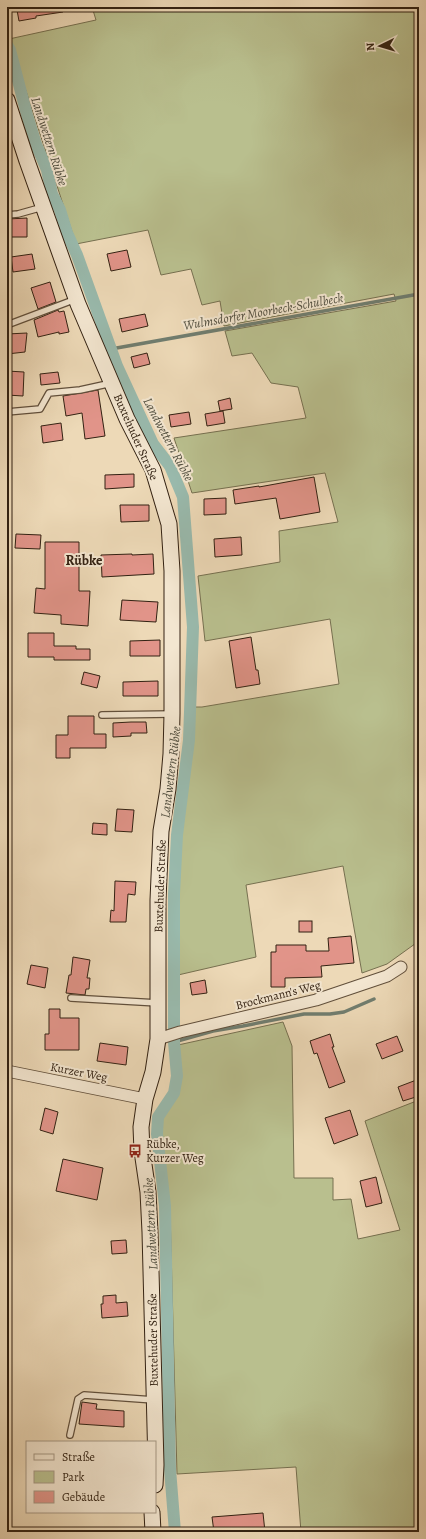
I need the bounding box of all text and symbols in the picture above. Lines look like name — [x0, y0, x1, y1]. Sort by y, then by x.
north arrow — [360, 26, 400, 66]
text: N — [363, 42, 378, 51]
water label: Landwettern Rübke — [27, 95, 72, 188]
water label: Wulmsdorfer Moorbeck-Schulbeck — [182, 289, 345, 334]
street label: Buxtehuder Straße — [110, 391, 162, 483]
water label: Landwettern Rübke — [139, 394, 198, 484]
district label: Rübke — [65, 551, 103, 570]
water label: Landwettern Rübke — [156, 725, 185, 819]
street label: Buxtehuder Straße — [150, 839, 170, 933]
street label: Brockmann's Weg — [234, 977, 322, 1013]
street label: Kurzer Weg — [49, 1059, 109, 1085]
place label: Rübke, Kurzer Weg — [146, 1136, 204, 1166]
bus stop icon: Rübke, Kurzer Weg — [127, 1143, 143, 1159]
water label: Landwettern Rübke — [140, 1177, 161, 1271]
street label: Buxtehuder Straße — [144, 1293, 162, 1387]
legend — [26, 1441, 156, 1513]
text: Straße — [62, 1449, 95, 1465]
text: Park — [62, 1469, 85, 1485]
text: Gebäude — [62, 1489, 105, 1505]

